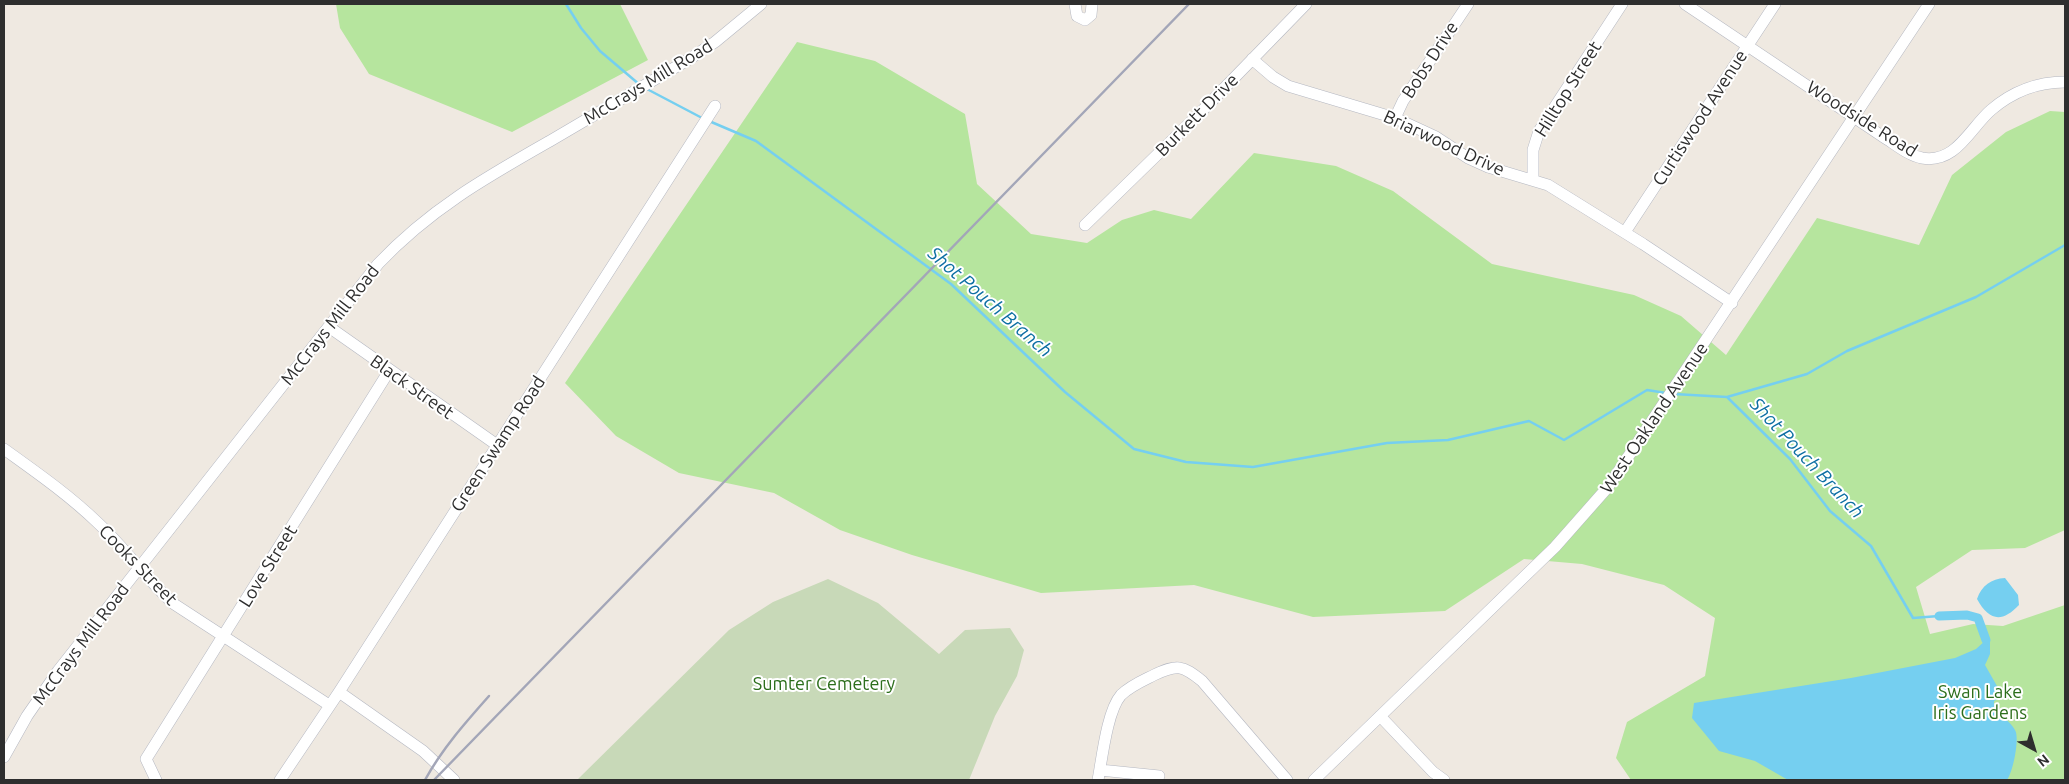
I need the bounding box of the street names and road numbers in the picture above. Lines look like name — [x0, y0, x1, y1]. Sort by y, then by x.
street label: Bobs Drive — [1397, 18, 1463, 102]
street label: McCrays Mill Road — [580, 35, 716, 129]
street label: Hilltop Street — [1530, 37, 1606, 141]
street label: Curtiswood Avenue — [1648, 46, 1752, 190]
street label: Burkett Drive — [1151, 69, 1243, 161]
street label: Woodside Road — [1803, 76, 1921, 162]
street label: Briarwood Drive — [1380, 105, 1508, 181]
street label: McCrays Mill Road — [276, 261, 384, 389]
street label: West Oakland Avenue — [1595, 339, 1713, 497]
street label: Black Street — [366, 350, 458, 424]
street label: Green Swamp Road — [446, 372, 550, 516]
street label: Cooks Street — [94, 520, 182, 610]
street label: Love Street — [234, 521, 302, 611]
street label: McCrays Mill Road — [28, 579, 134, 709]

